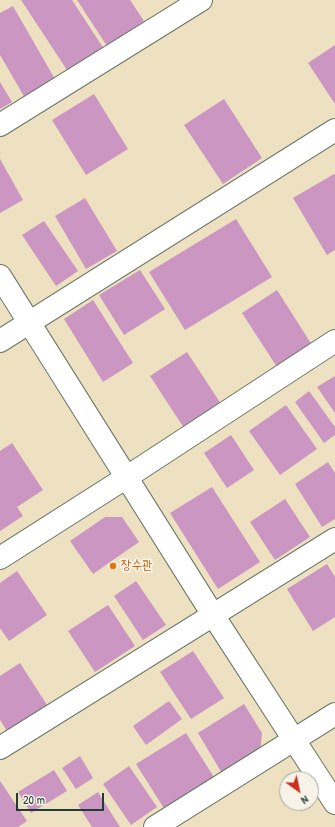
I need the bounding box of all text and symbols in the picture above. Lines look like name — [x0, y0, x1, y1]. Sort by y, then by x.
place label: 장수관 — [121, 558, 152, 574]
marker: 장수관 — [108, 561, 118, 571]
north arrow — [279, 771, 319, 811]
scale bar — [18, 785, 106, 811]
text: 20 m — [23, 791, 45, 808]
text: N — [299, 793, 311, 808]

